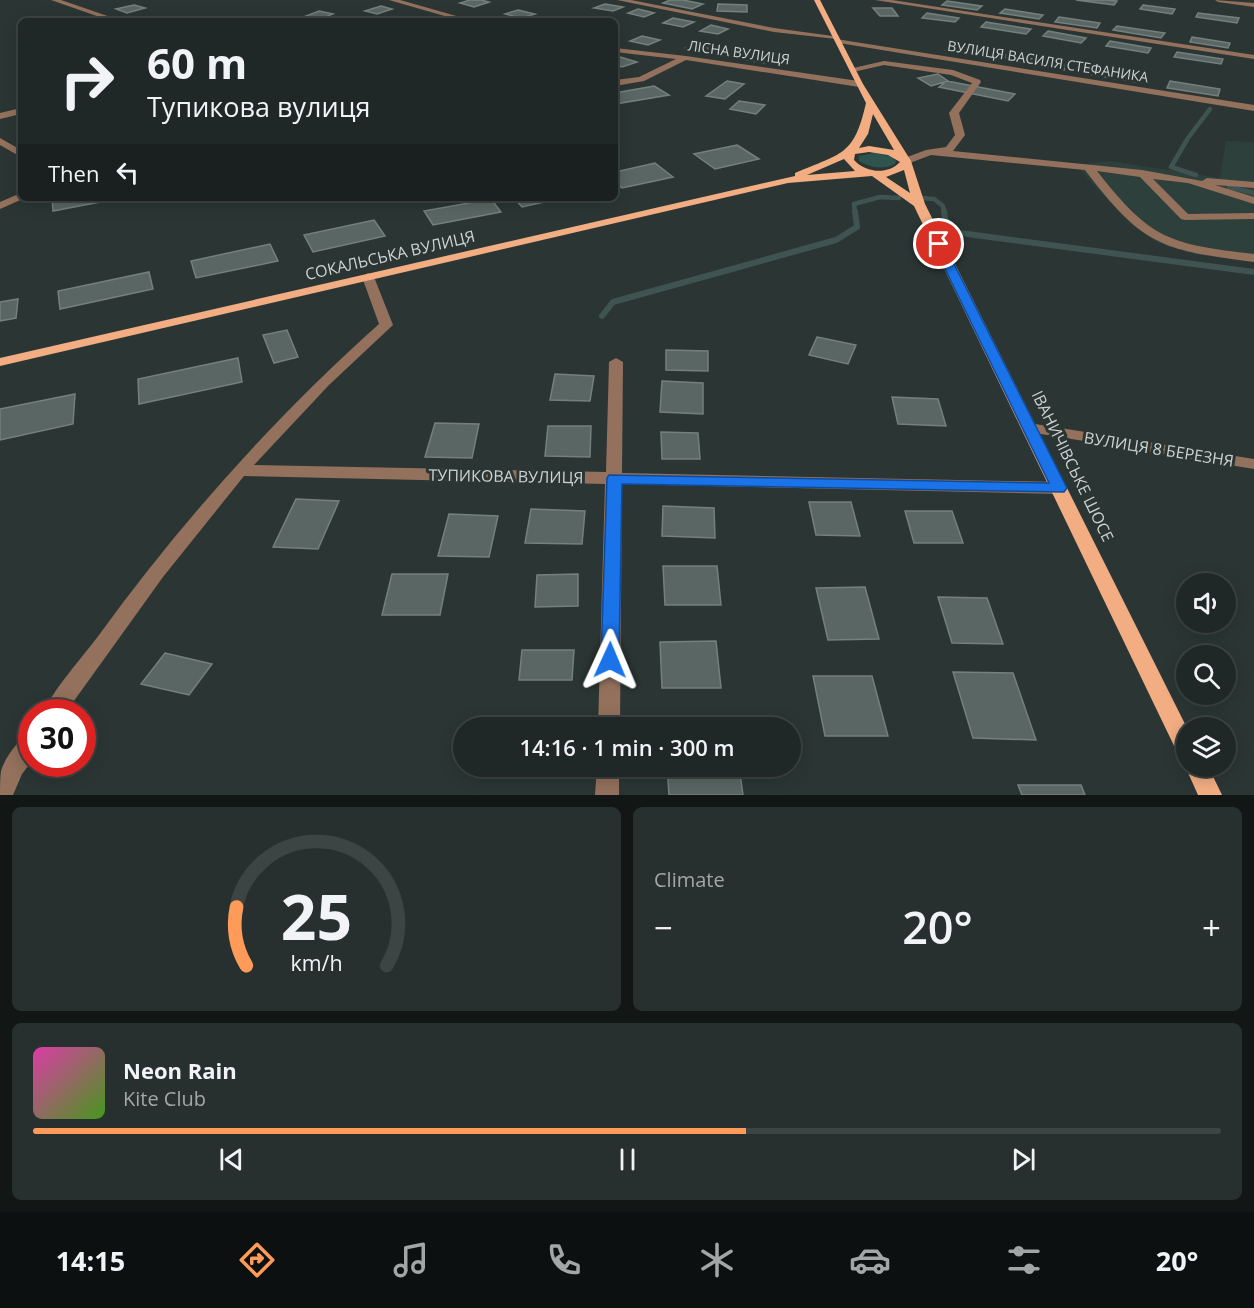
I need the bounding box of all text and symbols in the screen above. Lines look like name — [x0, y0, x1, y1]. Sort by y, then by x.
text: 60 m — [147, 34, 247, 91]
street label: ЛІСНА ВУЛИЦЯ — [687, 35, 791, 69]
street label: ВУЛИЦЯ ВАСИЛЯ СТЕФАНИКА — [946, 36, 1150, 86]
icon: right — [48, 42, 126, 120]
text: Тупикова вулиця — [147, 88, 371, 125]
icon: left — [111, 156, 144, 189]
text: Then — [48, 158, 99, 188]
pin — [913, 218, 964, 269]
street label: СОКАЛЬСЬКА ВУЛИЦЯ — [303, 225, 477, 285]
icon: arrive — [922, 227, 955, 260]
street label: ІВАНИЧІВСЬКЕ ШОСЕ — [1027, 387, 1119, 545]
street label: ВУЛИЦЯ 8 БЕРЕЗНЯ — [1082, 426, 1236, 472]
street label: ТУПИКОВА ВУЛИЦЯ — [428, 464, 584, 488]
map controls — [1176, 573, 1236, 777]
button: sound — [1176, 573, 1236, 633]
position arrow — [578, 628, 642, 692]
button: search — [1176, 645, 1236, 705]
speed limit sign: 30 — [18, 699, 96, 777]
button: layers — [1176, 717, 1236, 777]
text: 14:16 · 1 min · 300 m — [519, 732, 735, 762]
text: Climate — [654, 866, 725, 893]
text: 25 — [281, 873, 352, 958]
text: 20° — [902, 896, 973, 957]
text: − — [654, 905, 673, 950]
text: + — [1202, 905, 1221, 950]
text: km/h — [290, 948, 343, 977]
text: Neon Rain — [123, 1055, 237, 1085]
text: Kite Club — [123, 1085, 206, 1112]
icon: previous — [215, 1143, 248, 1176]
icon: pause — [611, 1143, 644, 1176]
icon: next — [1007, 1143, 1040, 1176]
icon: directions — [236, 1239, 278, 1281]
icon: music — [390, 1239, 432, 1281]
icon: phone — [543, 1239, 585, 1281]
icon: climate — [696, 1239, 738, 1281]
icon: car — [849, 1239, 891, 1281]
icon: filters — [1003, 1239, 1045, 1281]
text: 14:15 — [56, 1242, 125, 1279]
text: 20° — [1156, 1242, 1198, 1279]

